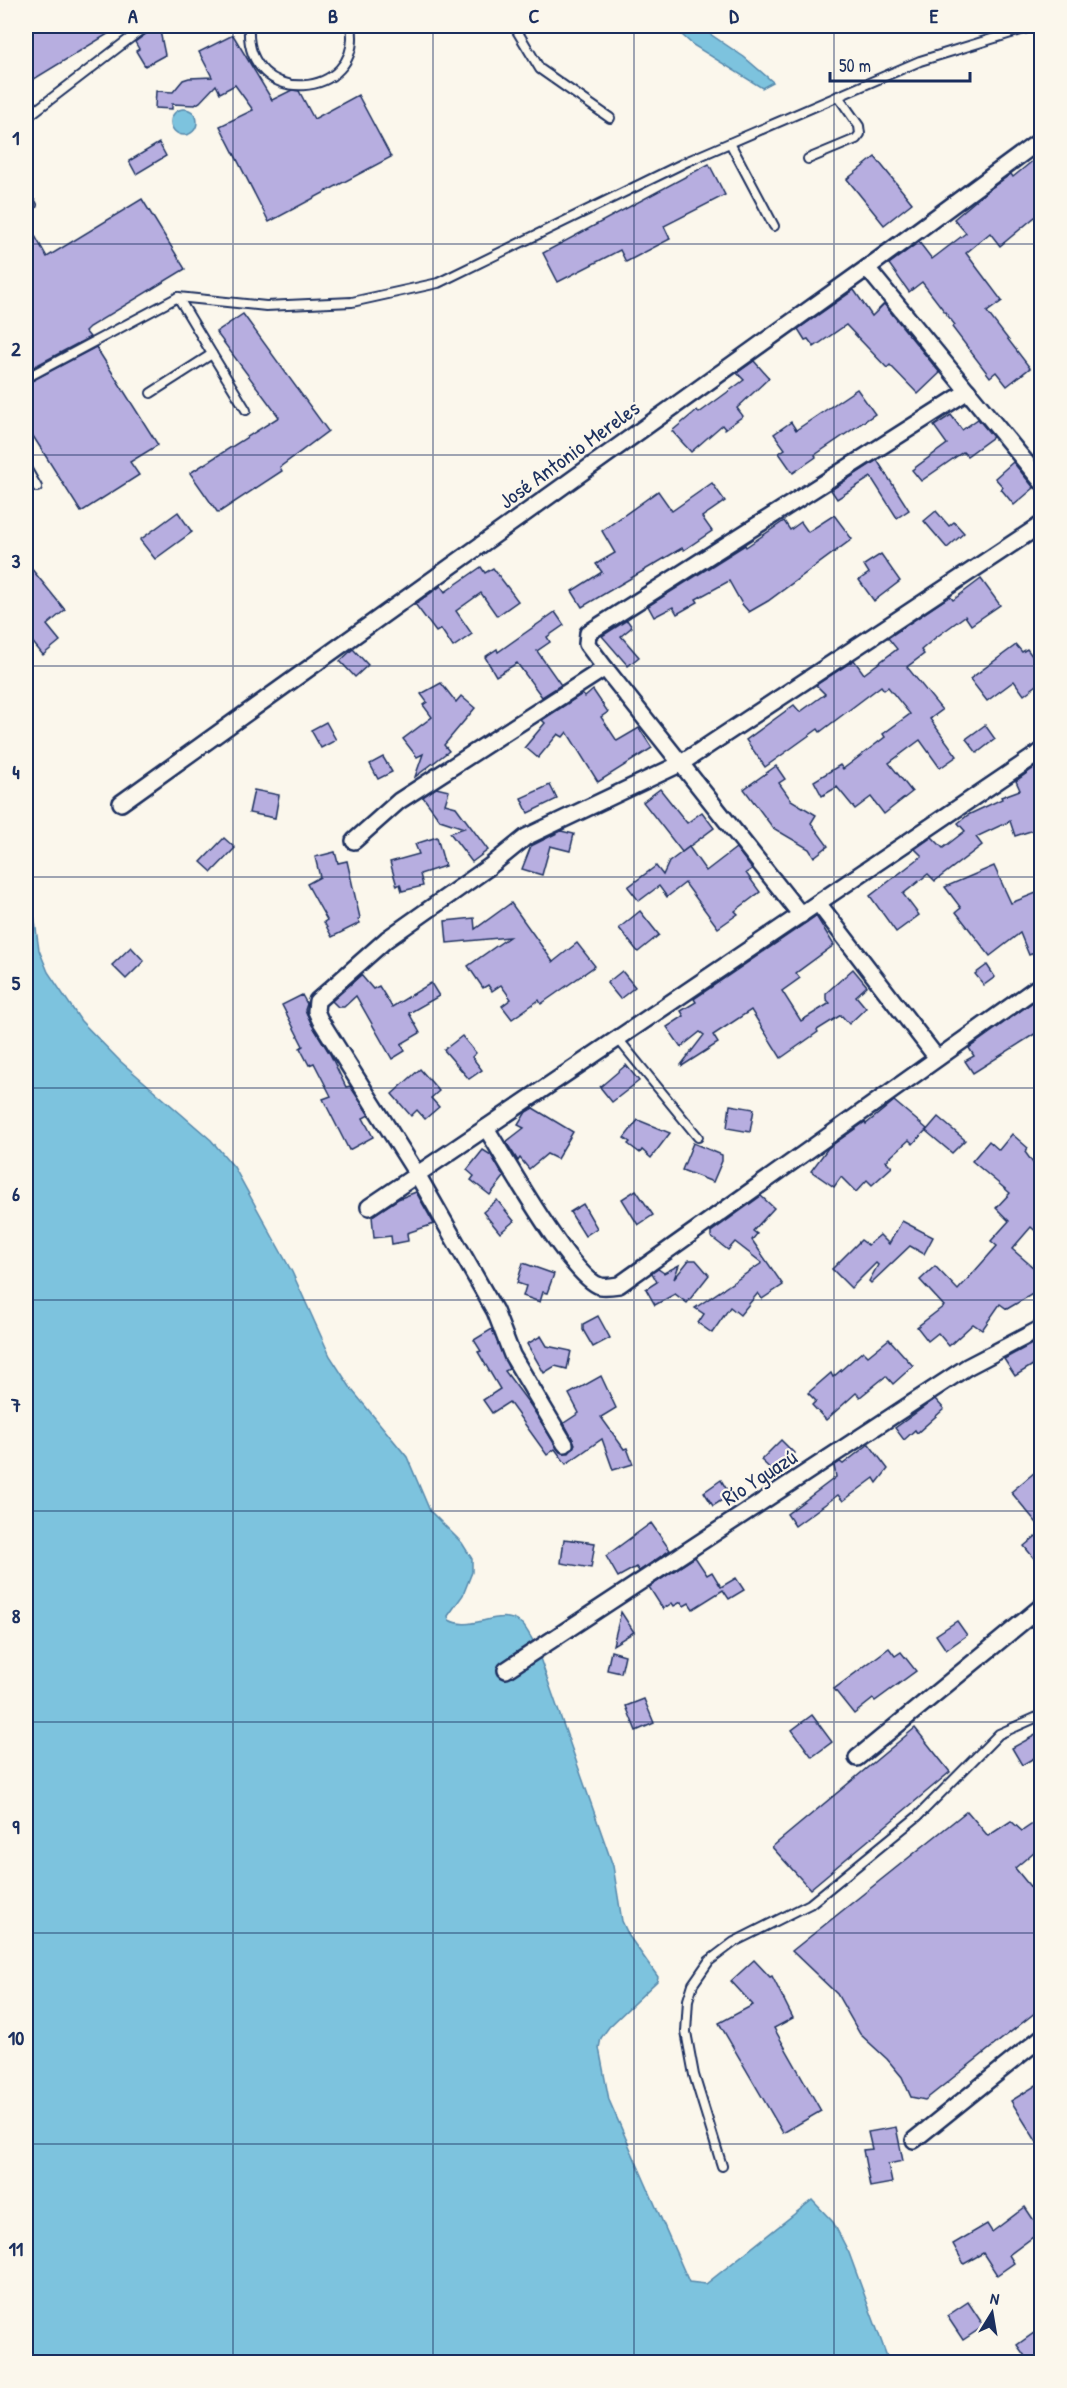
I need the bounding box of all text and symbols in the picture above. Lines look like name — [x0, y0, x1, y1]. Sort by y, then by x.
text: A — [128, 2, 138, 29]
text: B — [328, 2, 338, 29]
text: C — [529, 2, 540, 29]
text: D — [729, 2, 739, 29]
text: E — [930, 2, 939, 29]
scale bar — [830, 45, 970, 83]
text: 50 m — [839, 53, 871, 78]
text: 1 — [12, 124, 20, 151]
text: 2 — [11, 335, 21, 362]
street label: José Antonio Mereles — [492, 393, 646, 515]
text: 3 — [12, 547, 21, 574]
text: 4 — [12, 758, 20, 785]
text: 5 — [12, 969, 21, 996]
text: 6 — [12, 1180, 20, 1207]
text: 7 — [10, 1391, 21, 1418]
street label: Río Yguazú — [716, 1441, 803, 1512]
text: 8 — [12, 1602, 21, 1629]
text: 9 — [12, 1813, 20, 1840]
text: 10 — [8, 2024, 24, 2051]
text: 11 — [9, 2235, 23, 2262]
north arrow — [962, 2283, 1022, 2343]
text: N — [989, 2287, 1002, 2310]

